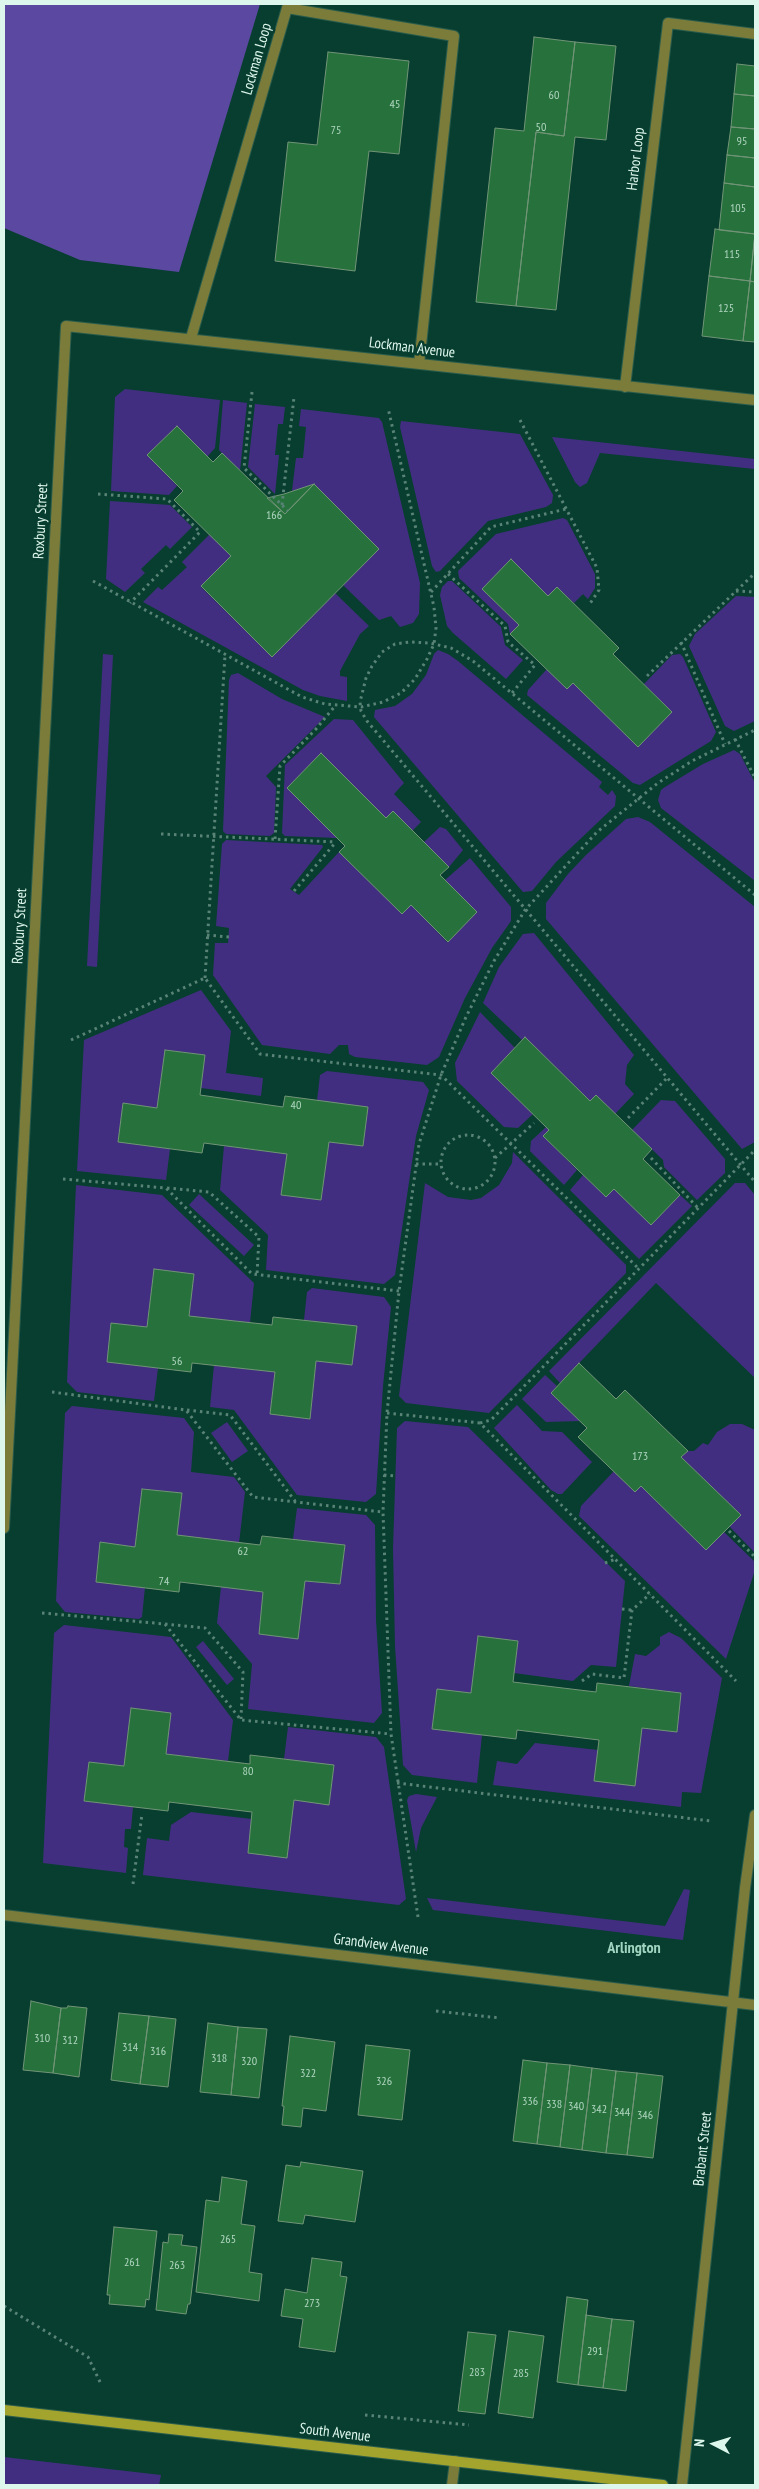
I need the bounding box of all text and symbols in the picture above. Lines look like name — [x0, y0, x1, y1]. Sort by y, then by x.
street label: Lockman Loop — [238, 21, 276, 97]
house number: 60 — [549, 89, 559, 103]
house number: 45 — [390, 98, 400, 112]
house number: 50 — [536, 121, 546, 135]
house number: 75 — [331, 124, 341, 138]
street label: Harbor Loop — [623, 126, 649, 192]
house number: 95 — [737, 135, 747, 149]
house number: 105 — [730, 202, 746, 216]
house number: 115 — [724, 248, 740, 262]
house number: 125 — [718, 302, 734, 316]
street label: Lockman Avenue — [368, 334, 456, 362]
street label: Roxbury Street — [30, 483, 52, 559]
house number: 166 — [266, 509, 282, 523]
street label: Roxbury Street — [9, 888, 31, 964]
house number: 40 — [291, 1099, 301, 1113]
house number: 56 — [172, 1355, 182, 1369]
house number: 173 — [632, 1450, 648, 1464]
house number: 62 — [238, 1545, 248, 1559]
house number: 74 — [159, 1575, 169, 1589]
house number: 80 — [243, 1765, 253, 1779]
street label: Grandview Avenue — [332, 1930, 430, 1960]
district label: Arlington — [607, 1938, 661, 1958]
house number: 310 — [34, 2032, 50, 2046]
house number: 312 — [62, 2034, 78, 2048]
house number: 314 — [122, 2041, 138, 2055]
house number: 316 — [150, 2045, 166, 2059]
house number: 318 — [211, 2052, 227, 2066]
house number: 320 — [241, 2055, 257, 2069]
house number: 322 — [300, 2067, 316, 2081]
house number: 326 — [376, 2075, 392, 2089]
house number: 336 — [522, 2095, 538, 2109]
house number: 338 — [546, 2098, 562, 2112]
house number: 340 — [568, 2100, 584, 2114]
house number: 342 — [591, 2103, 607, 2117]
house number: 344 — [614, 2106, 630, 2120]
house number: 346 — [637, 2109, 653, 2123]
street label: Brabant Street — [690, 2111, 716, 2187]
house number: 265 — [220, 2233, 236, 2247]
house number: 261 — [124, 2256, 140, 2270]
house number: 263 — [169, 2259, 185, 2273]
house number: 273 — [304, 2297, 320, 2311]
house number: 291 — [587, 2345, 603, 2359]
house number: 283 — [469, 2366, 485, 2380]
house number: 285 — [513, 2367, 529, 2381]
north arrow — [689, 2419, 739, 2469]
street label: South Avenue — [299, 2420, 371, 2446]
text: N — [690, 2438, 708, 2447]

